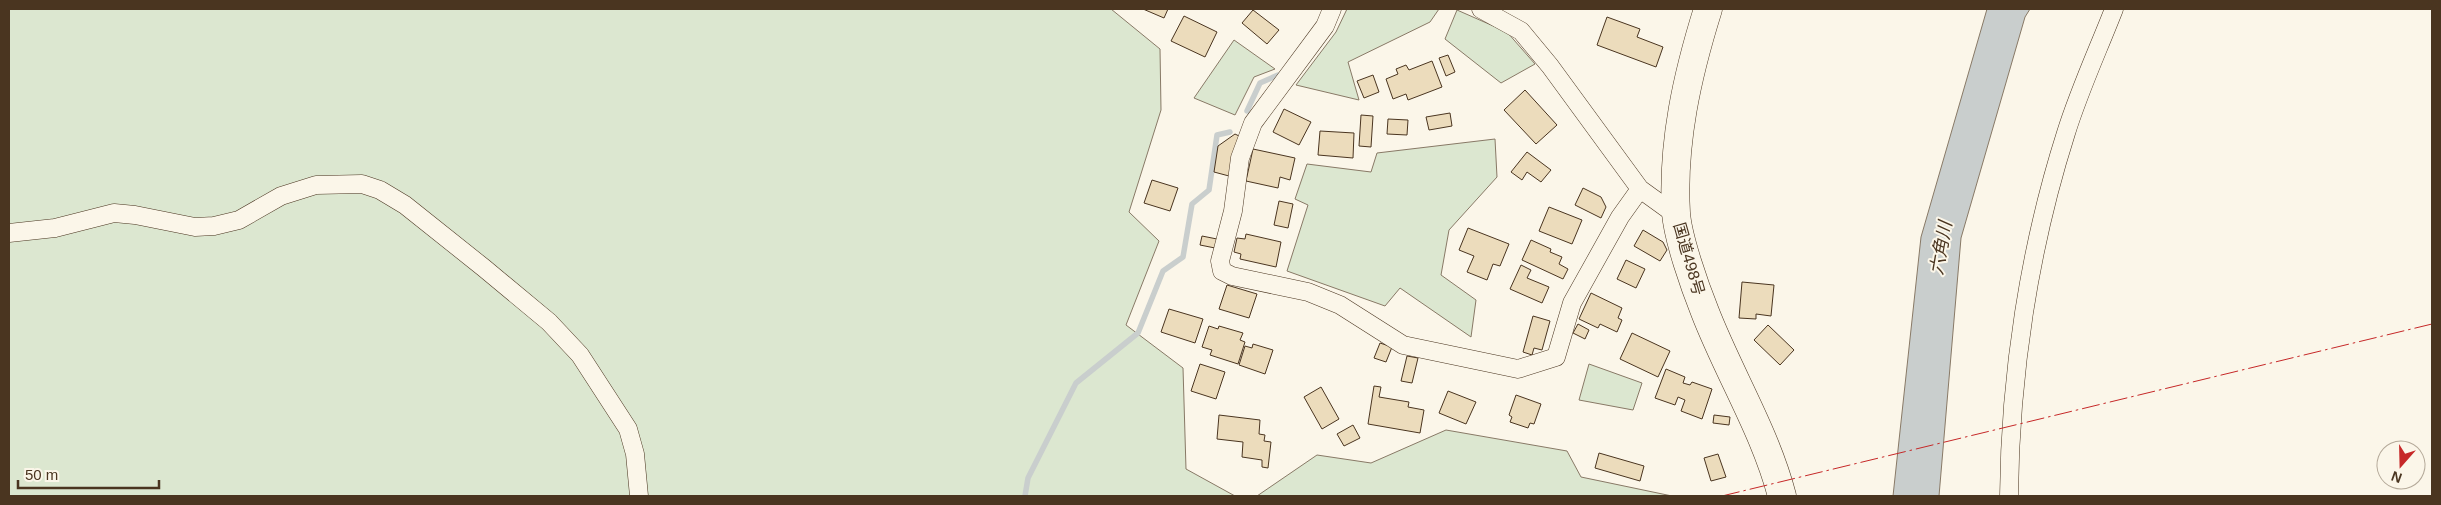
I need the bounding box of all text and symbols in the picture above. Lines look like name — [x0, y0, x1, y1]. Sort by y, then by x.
water label: 六角川 — [1926, 218, 1956, 276]
street label: 国道498号 — [1671, 221, 1707, 297]
north arrow — [2376, 440, 2426, 490]
scale bar — [18, 458, 159, 490]
text: 50 m — [25, 466, 58, 483]
text: N — [2389, 468, 2404, 486]

